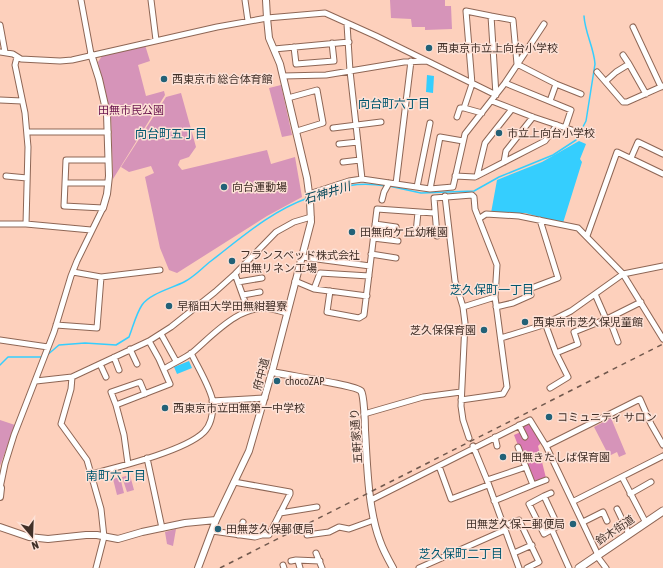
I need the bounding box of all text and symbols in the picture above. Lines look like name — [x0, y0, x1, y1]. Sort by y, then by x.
place label: 西東京市立上向台小学校 — [437, 42, 558, 54]
marker: 西東京市立上向台小学校 — [424, 43, 434, 53]
place label: 西東京市 総合体育館 — [172, 73, 273, 85]
marker: 西東京市 総合体育館 — [159, 74, 169, 84]
district label: 向台町六丁目 — [358, 97, 430, 111]
park label: 田無市民公園 — [98, 104, 164, 116]
district label: 向台町五丁目 — [135, 127, 207, 141]
place label: 市立上向台小学校 — [507, 127, 595, 139]
marker: 市立上向台小学校 — [494, 128, 504, 138]
water label: 石神井川 — [302, 179, 354, 207]
place label: 向台運動場 — [232, 181, 287, 193]
marker: 向台運動場 — [219, 182, 229, 192]
place label: 田無向ケ丘幼稚園 — [360, 226, 448, 238]
marker: 田無向ケ丘幼稚園 — [347, 227, 357, 237]
place label: フランスベッド株式会社 田無リネン工場 — [240, 249, 360, 274]
marker: フランスベッド株式会社 田無リネン工場 — [227, 256, 237, 266]
district label: 芝久保町一丁目 — [450, 283, 534, 297]
place label: 早稲田大学田無紺碧寮 — [177, 300, 287, 312]
marker: 早稲田大学田無紺碧寮 — [164, 301, 174, 311]
place label: 西東京市芝久保児童館 — [533, 316, 643, 328]
marker: 西東京市芝久保児童館 — [520, 317, 530, 327]
place label: 芝久保保育園 — [410, 324, 476, 336]
marker: 芝久保保育園 — [479, 325, 489, 335]
street label: 府中道 — [251, 357, 271, 391]
place label: chocoZAP — [285, 375, 325, 387]
marker: chocoZAP — [272, 376, 282, 386]
place label: 西東京市立田無第一中学校 — [173, 402, 305, 414]
marker: 西東京市立田無第一中学校 — [160, 403, 170, 413]
street label: 五軒家通り — [348, 408, 364, 464]
place label: コミュニティ サロン — [557, 411, 657, 423]
marker: コミュニティ サロン — [544, 412, 554, 422]
place label: 田無きたしば保育園 — [511, 451, 610, 463]
marker: 田無きたしば保育園 — [498, 452, 508, 462]
district label: 南町六丁目 — [86, 469, 146, 483]
street label: 鈴木街道 — [593, 513, 637, 547]
north arrow — [12, 516, 52, 556]
place label: 田無芝久保二郵便局 — [466, 518, 565, 530]
marker: 田無芝久保二郵便局 — [568, 519, 578, 529]
place label: 田無芝久保郵便局 — [226, 523, 314, 535]
marker: 田無芝久保郵便局 — [213, 524, 223, 534]
text: N — [30, 539, 40, 552]
district label: 芝久保町二丁目 — [419, 547, 503, 561]

